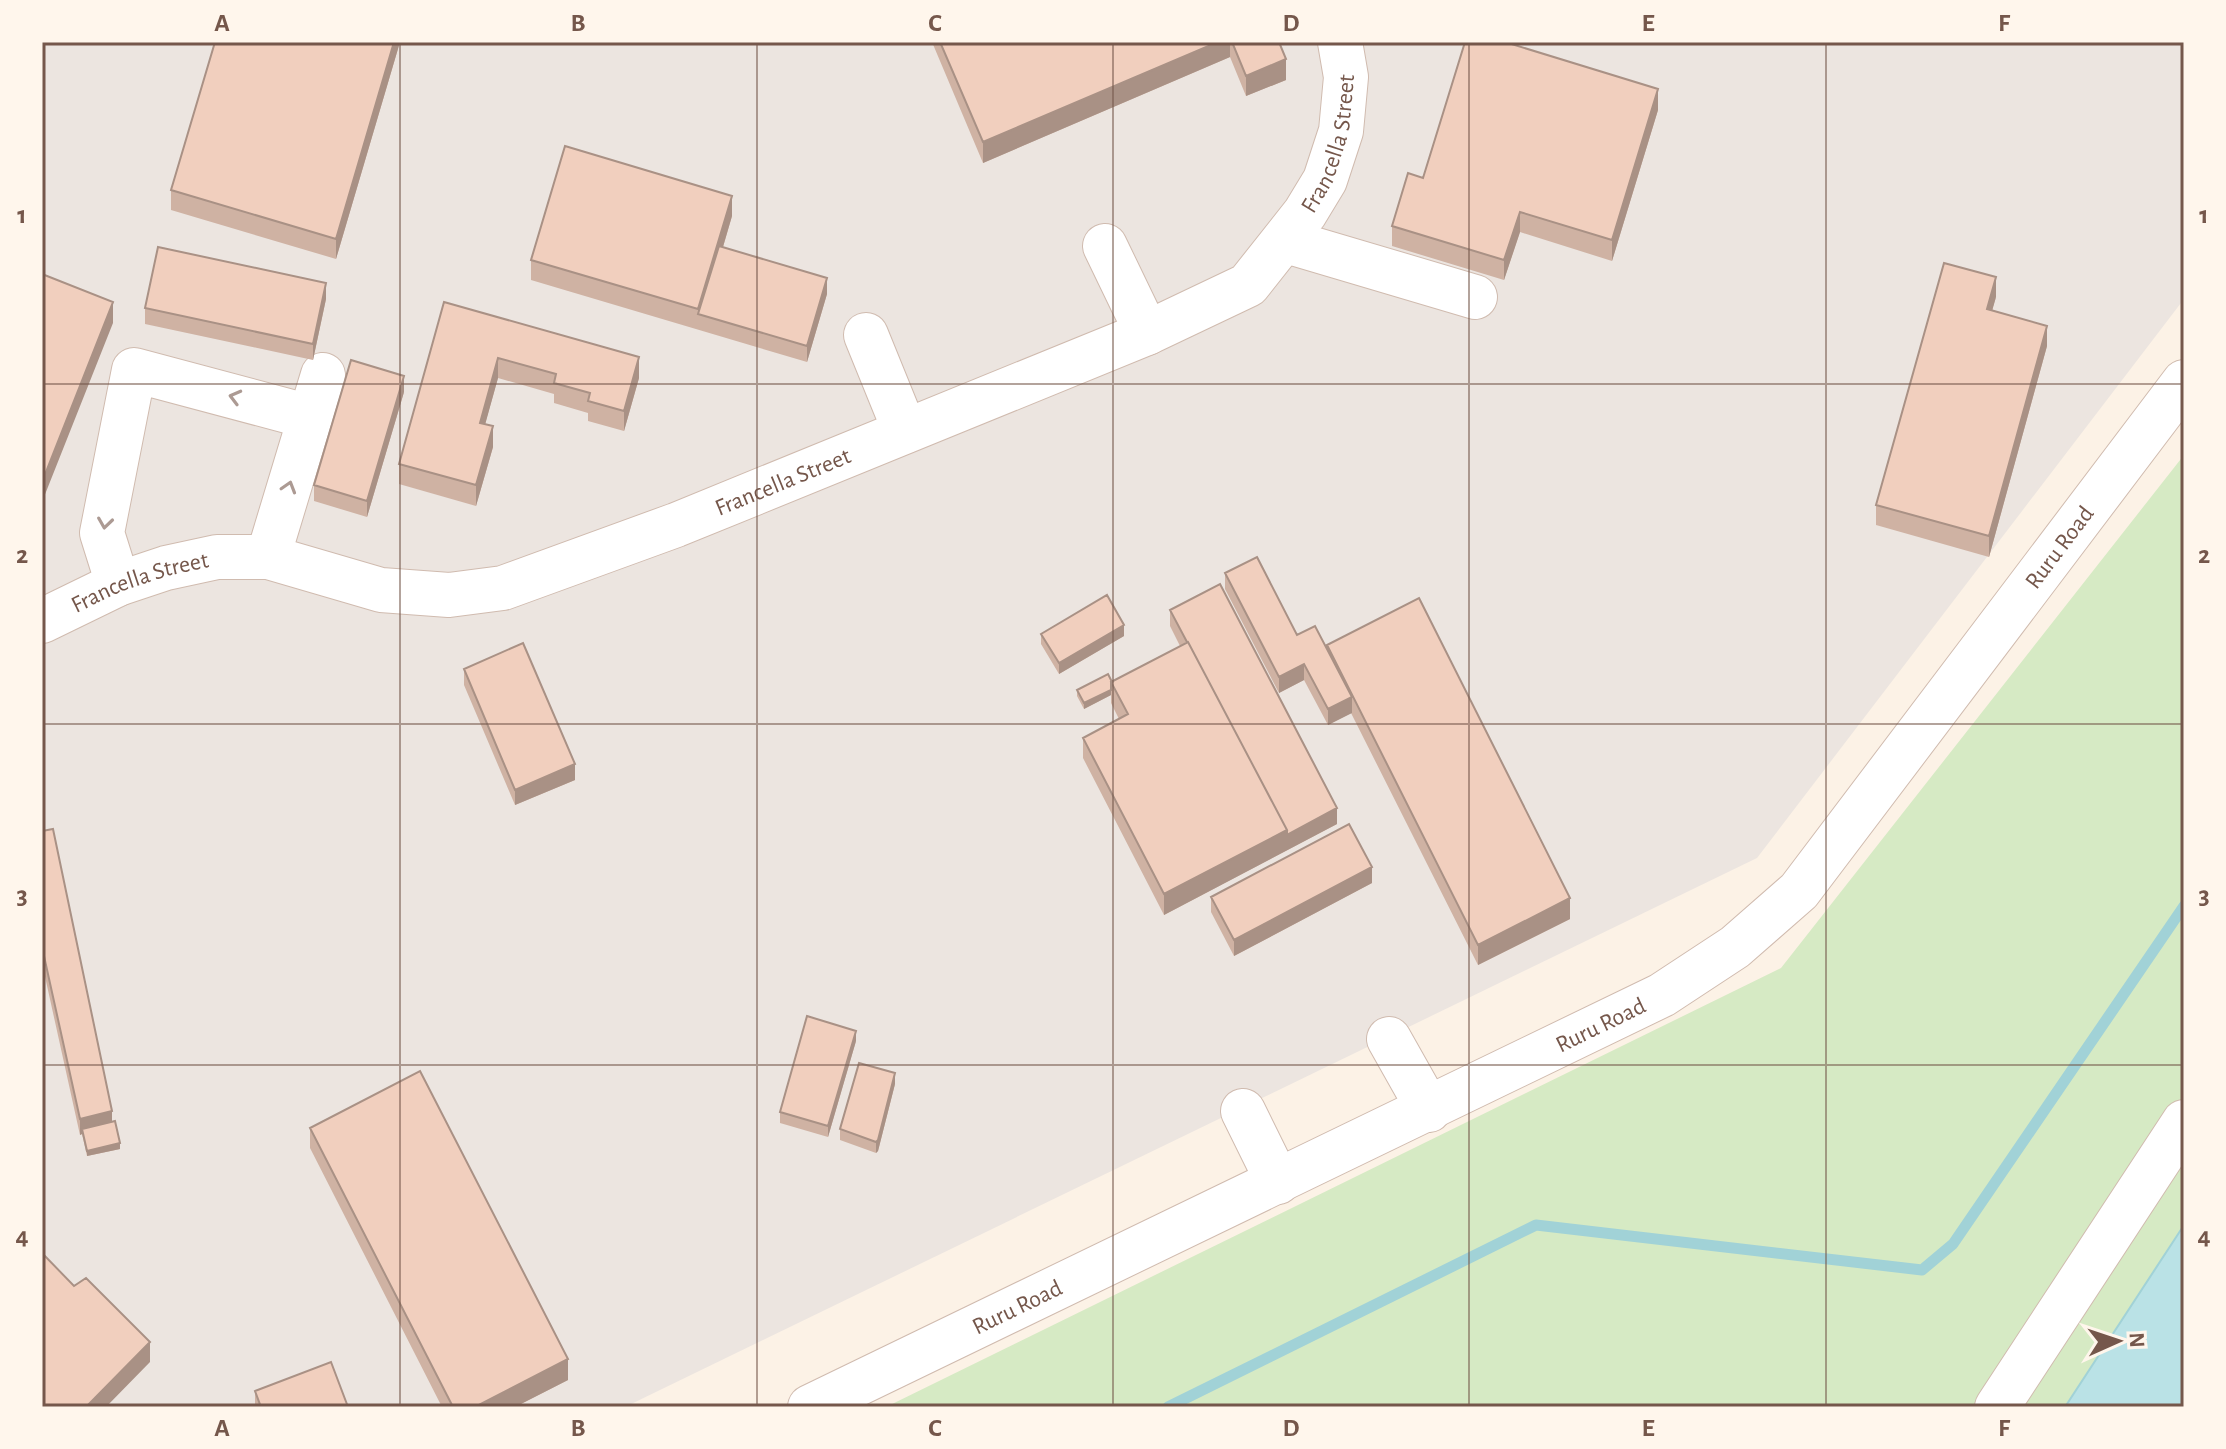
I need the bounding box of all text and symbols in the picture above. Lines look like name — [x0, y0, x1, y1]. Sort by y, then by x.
text: A — [214, 10, 230, 36]
text: B — [570, 10, 586, 36]
text: C — [928, 10, 942, 36]
text: D — [1282, 10, 1300, 36]
text: E — [1641, 10, 1655, 36]
text: F — [1998, 10, 2011, 36]
street label: Francella Street — [1297, 73, 1359, 217]
text: 1 — [17, 202, 27, 228]
text: 1 — [2199, 202, 2209, 228]
one-way arrow — [228, 389, 242, 406]
street label: Francella Street — [712, 444, 855, 521]
one-way arrow — [280, 481, 296, 495]
street label: Ruru Road — [2021, 502, 2099, 593]
one-way arrow — [97, 516, 114, 530]
text: 2 — [16, 542, 28, 568]
text: 2 — [2198, 542, 2210, 568]
street label: Francella Street — [68, 548, 211, 618]
text: 3 — [16, 883, 28, 909]
text: 3 — [2198, 883, 2210, 909]
street label: Ruru Road — [1552, 994, 1650, 1058]
text: 4 — [15, 1223, 29, 1249]
text: 4 — [2197, 1223, 2211, 1249]
street label: Ruru Road — [969, 1276, 1066, 1340]
north arrow — [2078, 1301, 2158, 1381]
text: N — [2126, 1332, 2148, 1348]
text: A — [214, 1415, 230, 1441]
text: B — [570, 1415, 586, 1441]
text: C — [928, 1415, 942, 1441]
text: D — [1282, 1415, 1300, 1441]
text: E — [1641, 1415, 1655, 1441]
text: F — [1998, 1415, 2011, 1441]

